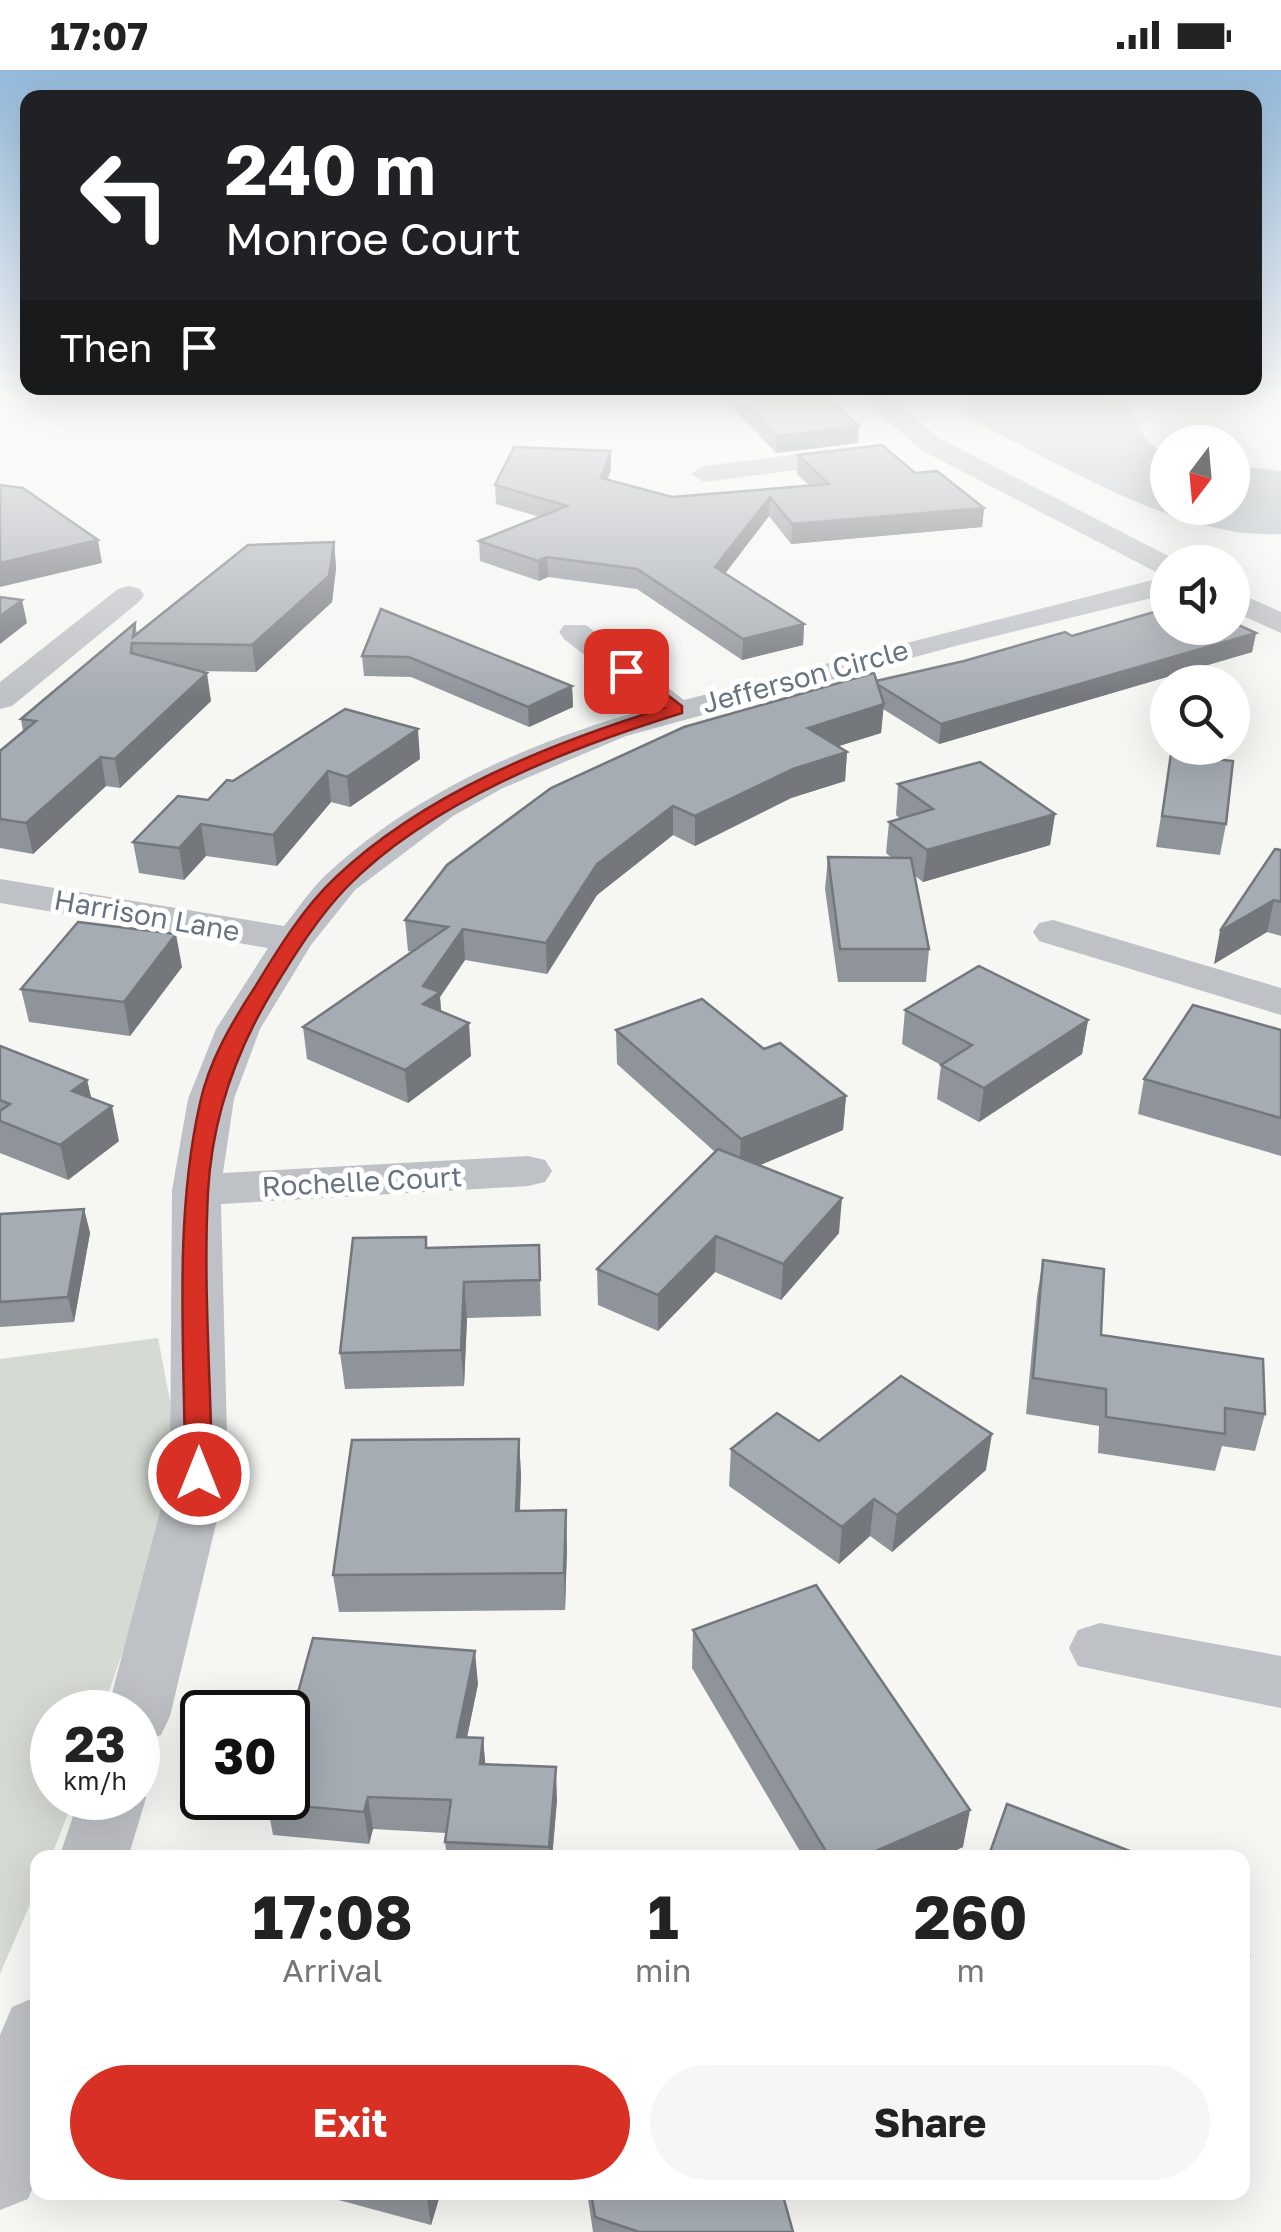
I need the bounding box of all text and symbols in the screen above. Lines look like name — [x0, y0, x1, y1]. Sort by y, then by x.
text: 17:07 — [50, 13, 148, 58]
text: 240 m — [225, 126, 436, 210]
icon: left — [60, 130, 190, 260]
text: Monroe Court — [225, 211, 521, 265]
icon: arrive — [172, 320, 227, 375]
text: Then — [60, 325, 152, 370]
north arrow — [1150, 425, 1250, 525]
map controls — [1150, 425, 1250, 765]
button: sound — [1150, 545, 1250, 645]
pin — [584, 629, 669, 714]
street label: Jefferson Circle — [698, 633, 912, 719]
icon: arrive — [599, 644, 654, 699]
button: search — [1150, 665, 1250, 765]
street label: Harrison Lane — [52, 882, 242, 948]
street label: Rochelle Court — [261, 1159, 463, 1203]
position arrow — [147, 1422, 251, 1526]
speed limit sign: 30 — [180, 1690, 310, 1820]
text: 23 — [64, 1713, 125, 1773]
text: km/h — [63, 1765, 127, 1796]
text: 17:08 — [252, 1880, 413, 1952]
text: 1 — [648, 1880, 679, 1952]
text: 260 — [914, 1880, 1028, 1952]
text: Arrival — [282, 1951, 383, 1989]
text: min — [635, 1951, 692, 1989]
text: m — [957, 1951, 985, 1989]
button: Exit — [70, 2065, 630, 2180]
button: Share — [650, 2065, 1210, 2180]

